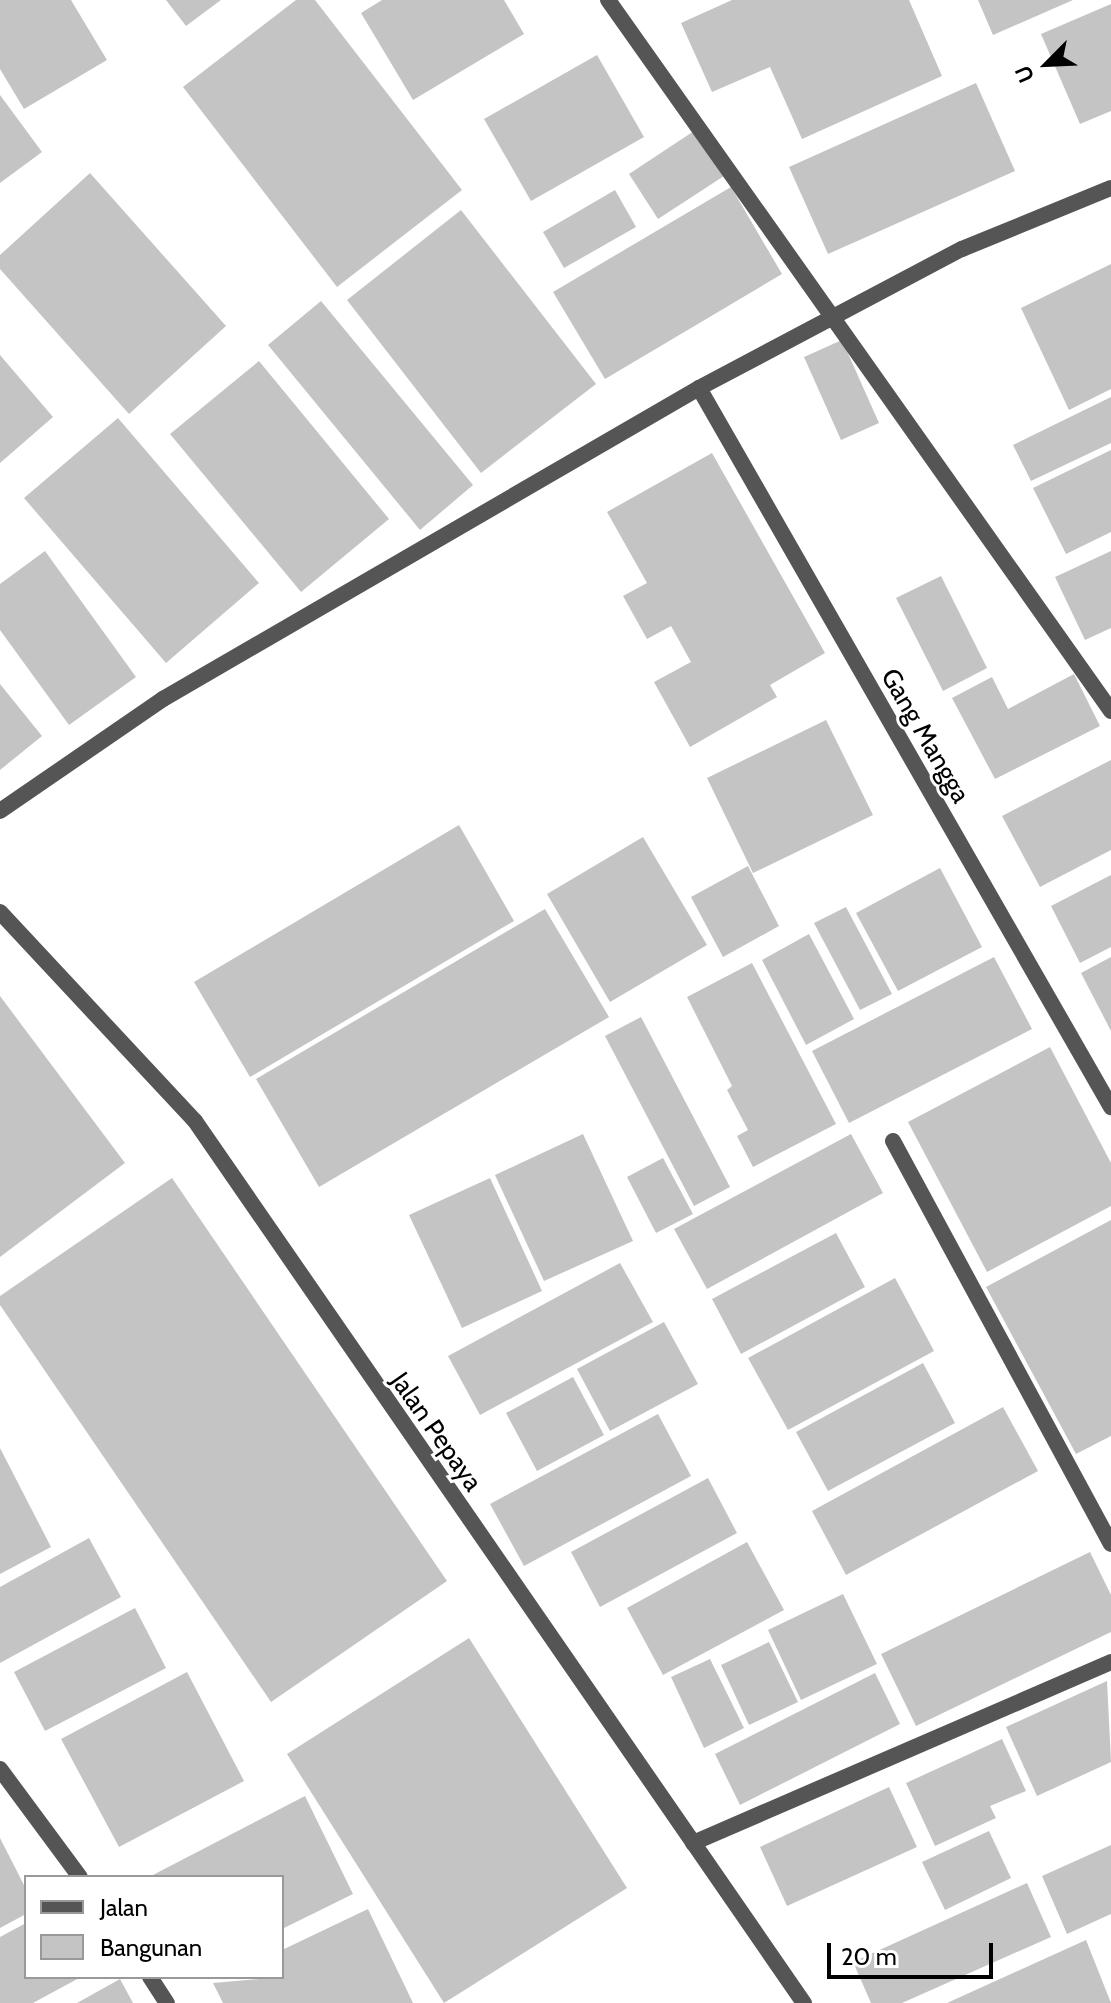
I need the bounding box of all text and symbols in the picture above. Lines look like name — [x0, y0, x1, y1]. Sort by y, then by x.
north arrow — [1007, 24, 1087, 104]
text: U — [1009, 61, 1040, 87]
street label: Gang Mangga — [874, 663, 976, 809]
street label: Jalan Pepaya — [384, 1367, 488, 1497]
legend — [24, 1875, 284, 1979]
text: Jalan — [100, 1893, 148, 1922]
scale bar — [831, 1927, 997, 1977]
text: Bangunan — [100, 1933, 202, 1962]
text: 20 m — [841, 1942, 897, 1971]

